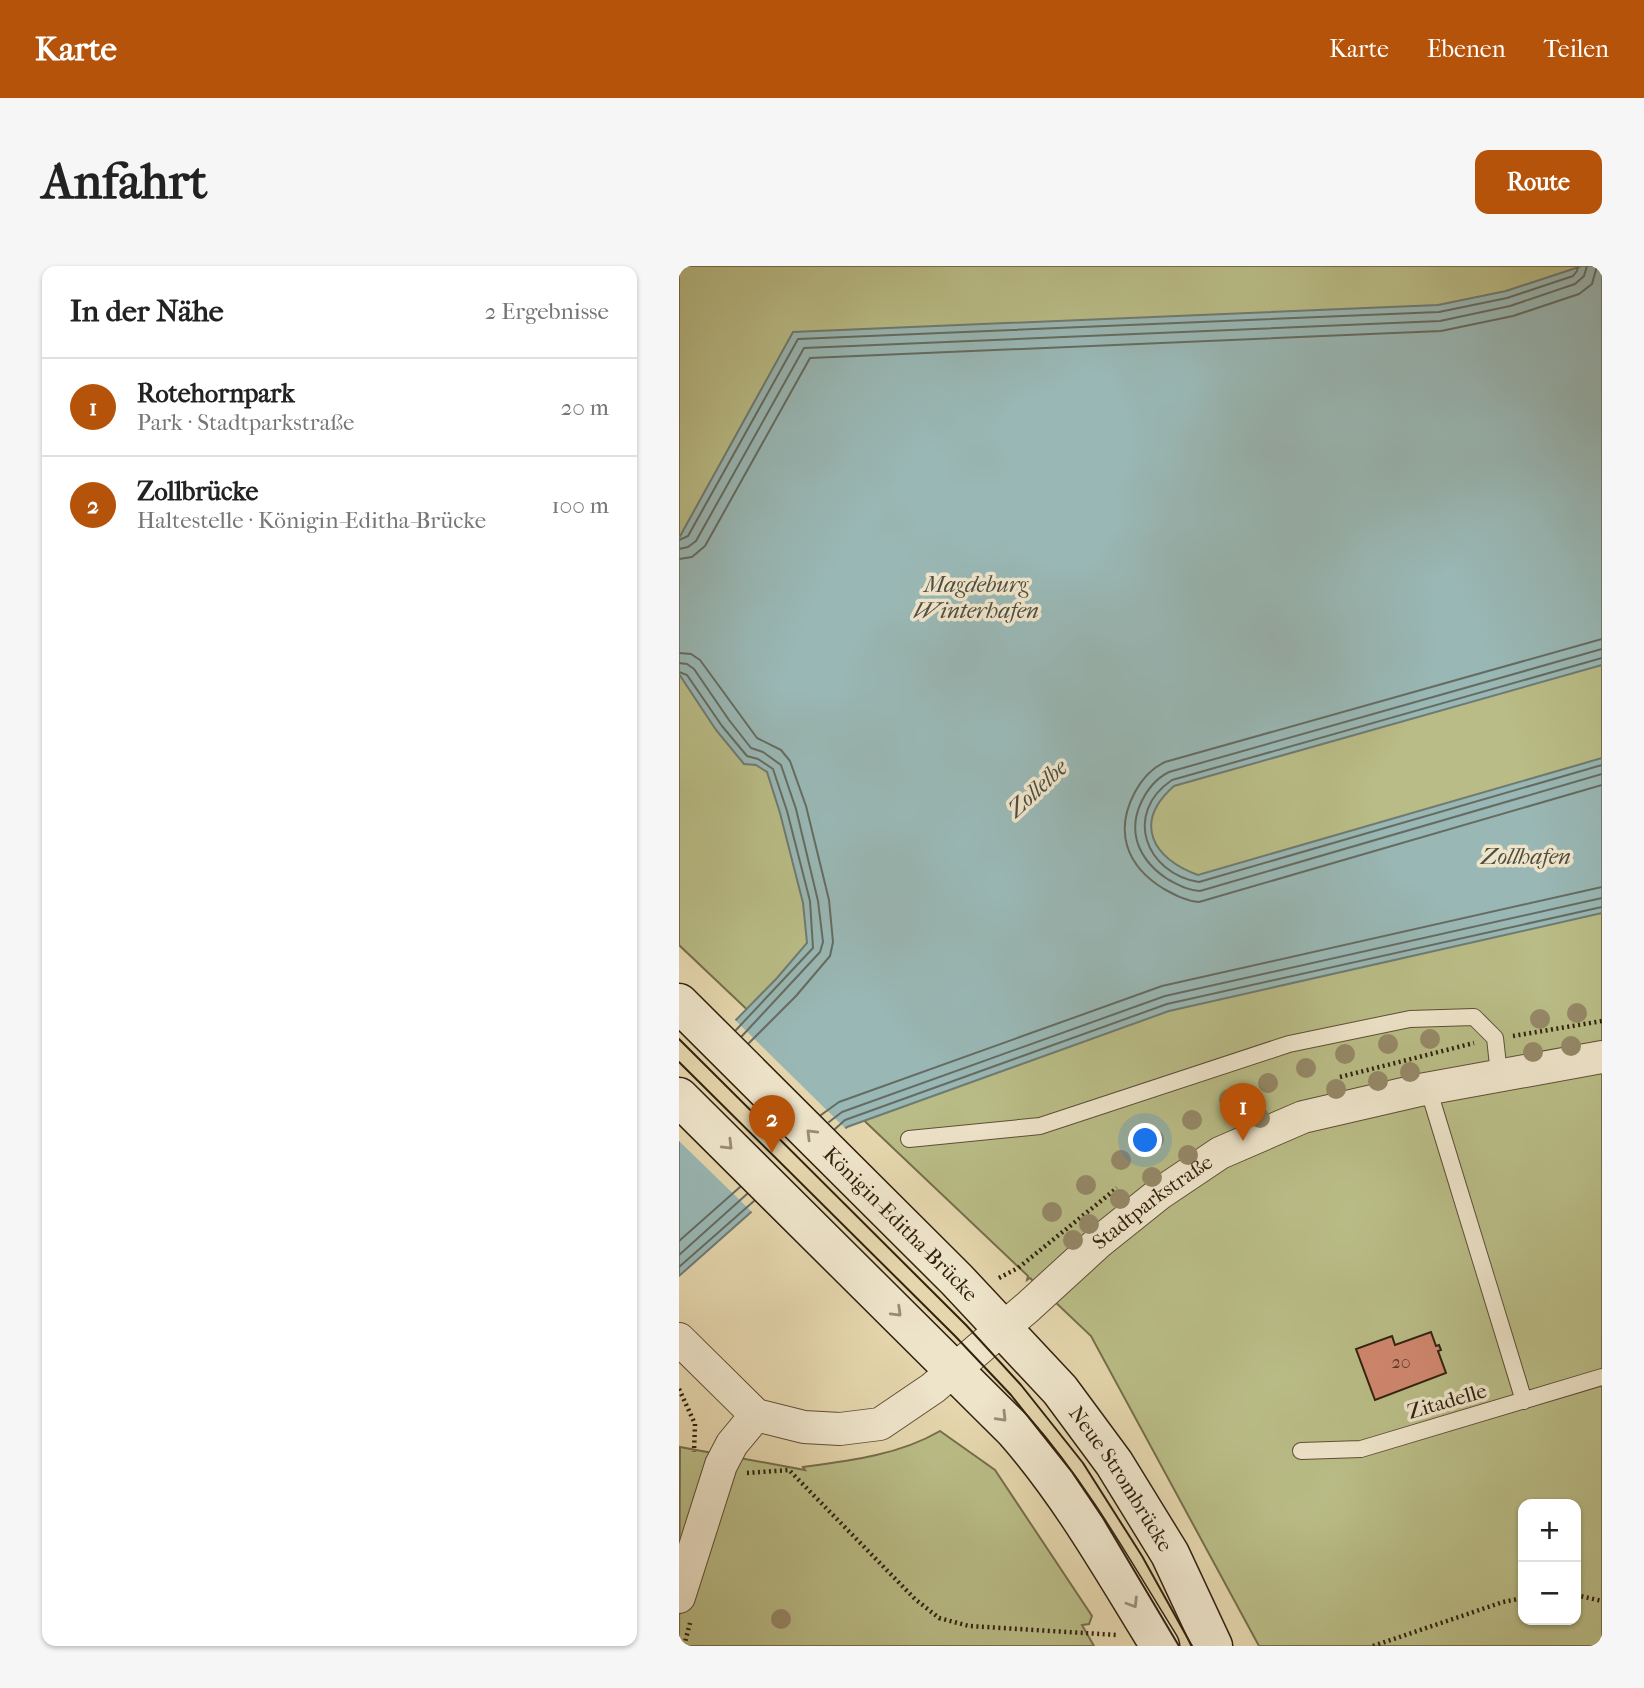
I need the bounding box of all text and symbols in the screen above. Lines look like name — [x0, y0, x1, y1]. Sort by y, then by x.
text: Karte — [35, 30, 117, 69]
text: Karte — [1329, 35, 1389, 63]
text: Ebenen — [1427, 35, 1506, 63]
text: Teilen — [1544, 35, 1609, 63]
button: Route — [1475, 150, 1602, 214]
text: Anfahrt — [42, 153, 207, 211]
text: In der Nähe — [70, 294, 224, 329]
text: 2 Ergebnisse — [484, 298, 609, 325]
text: Rotehornpark — [137, 378, 295, 409]
text: 1 — [89, 394, 97, 421]
text: 20 m — [560, 394, 609, 421]
text: Park · Stadtparkstraße — [137, 409, 354, 436]
text: Zollbrücke — [137, 476, 258, 507]
text: 2 — [87, 492, 99, 519]
text: 100 m — [551, 492, 609, 519]
text: Haltestelle · Königin-Editha-Brücke — [137, 507, 486, 534]
water label: Magdeburg Winterhafen — [913, 571, 1039, 624]
water label: Zollelbe — [1000, 754, 1073, 824]
water label: Zollhafen — [1479, 843, 1571, 870]
pin: 1 — [1220, 1083, 1266, 1141]
pin: 2 — [749, 1095, 795, 1153]
your location — [1128, 1123, 1162, 1157]
one-way arrow — [806, 1129, 819, 1142]
one-way arrow — [719, 1137, 732, 1150]
street label: Königin-Editha-Brücke — [818, 1142, 983, 1306]
street label: Stadtparkstraße — [1088, 1150, 1217, 1254]
one-way arrow — [888, 1304, 901, 1317]
house number: 20 — [1391, 1352, 1411, 1373]
street label: Zitadelle — [1405, 1378, 1489, 1424]
street label: Neue Strombrücke — [1064, 1401, 1178, 1556]
one-way arrow — [994, 1409, 1007, 1422]
map controls — [1518, 1499, 1581, 1625]
button: + — [1518, 1499, 1581, 1562]
button: − — [1518, 1562, 1581, 1625]
one-way arrow — [1125, 1595, 1138, 1608]

